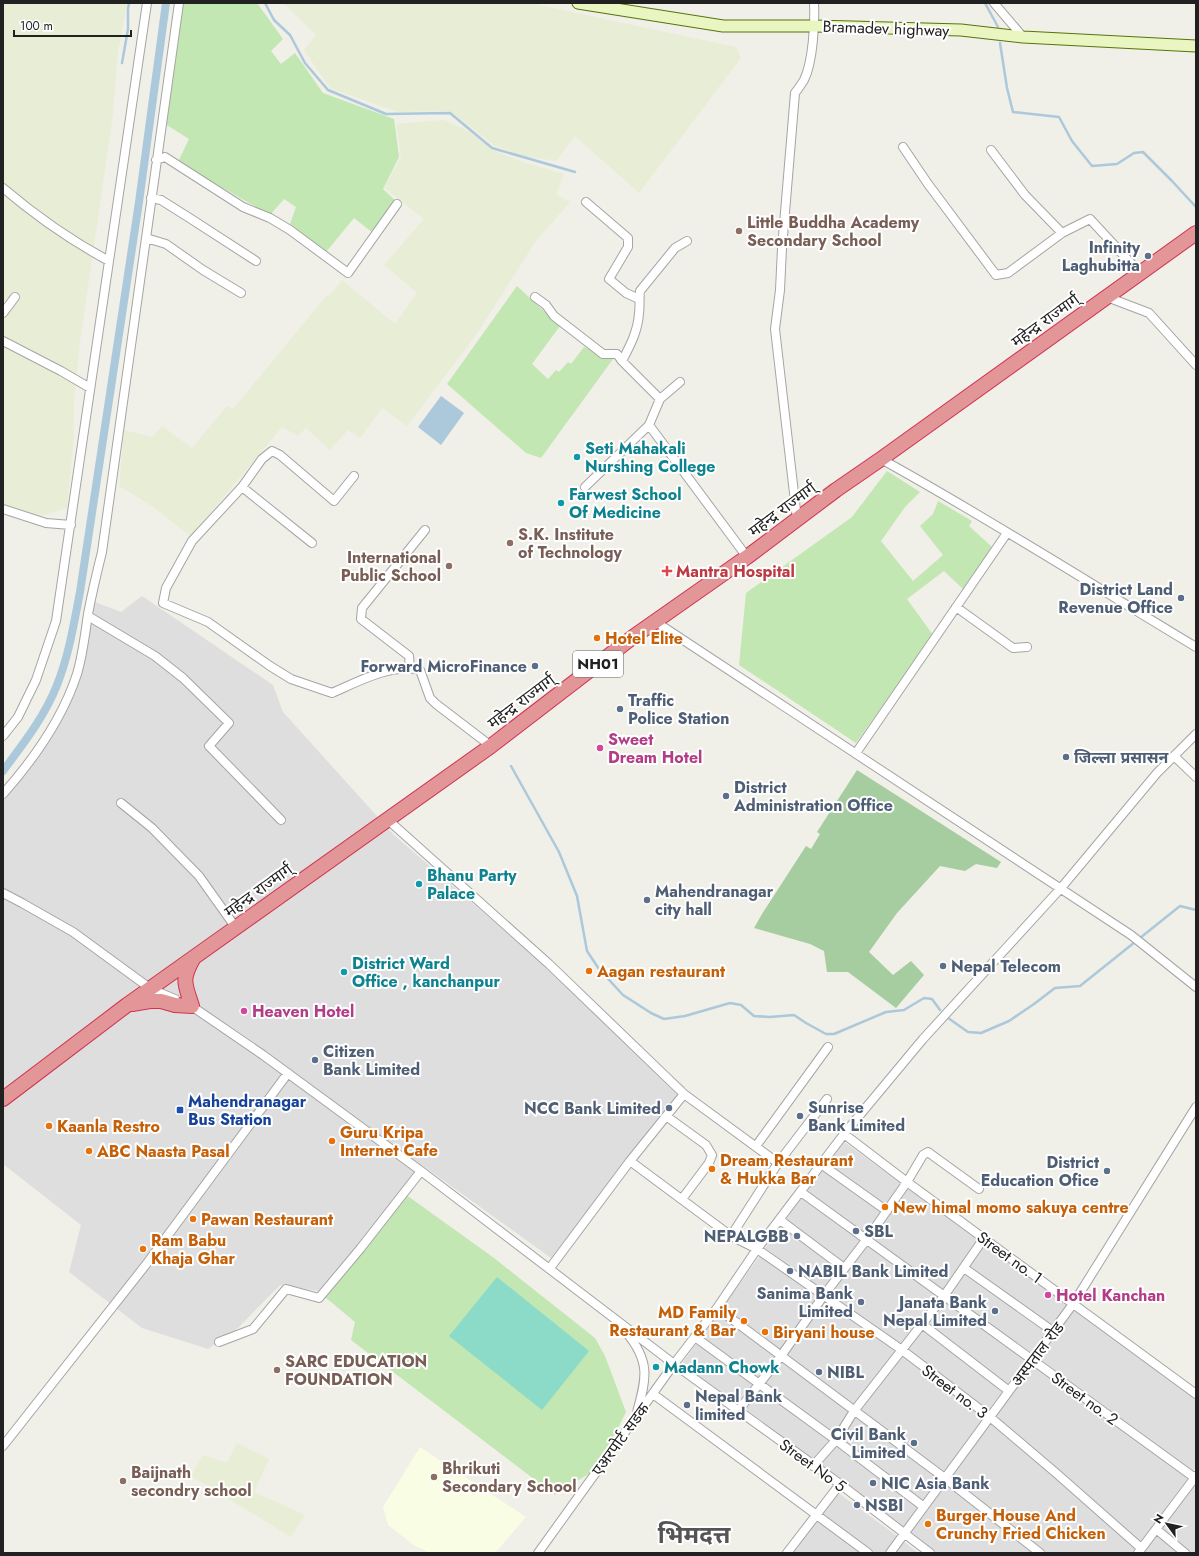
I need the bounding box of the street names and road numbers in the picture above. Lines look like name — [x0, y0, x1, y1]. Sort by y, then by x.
street label: Bramadev highway — [822, 15, 951, 42]
street label: महेन्द्र राज्मार्ग् — [1007, 286, 1086, 353]
street label: महेन्द्र राज्मार्ग् — [744, 475, 823, 542]
road number: NH01 — [573, 651, 623, 677]
street label: महेन्द्र राज्मार्ग् — [483, 667, 562, 734]
street label: महेन्द्र राज्मार्ग् — [220, 856, 299, 923]
street label: Street no. 1 — [972, 1226, 1047, 1289]
street label: अस्पताल रोड — [1005, 1317, 1070, 1391]
street label: Street no. 3 — [917, 1359, 993, 1424]
street label: Street no. 2 — [1046, 1366, 1123, 1431]
street label: एअरपोर्ट सडक — [586, 1397, 655, 1481]
street label: Street No 5 — [774, 1433, 851, 1498]

